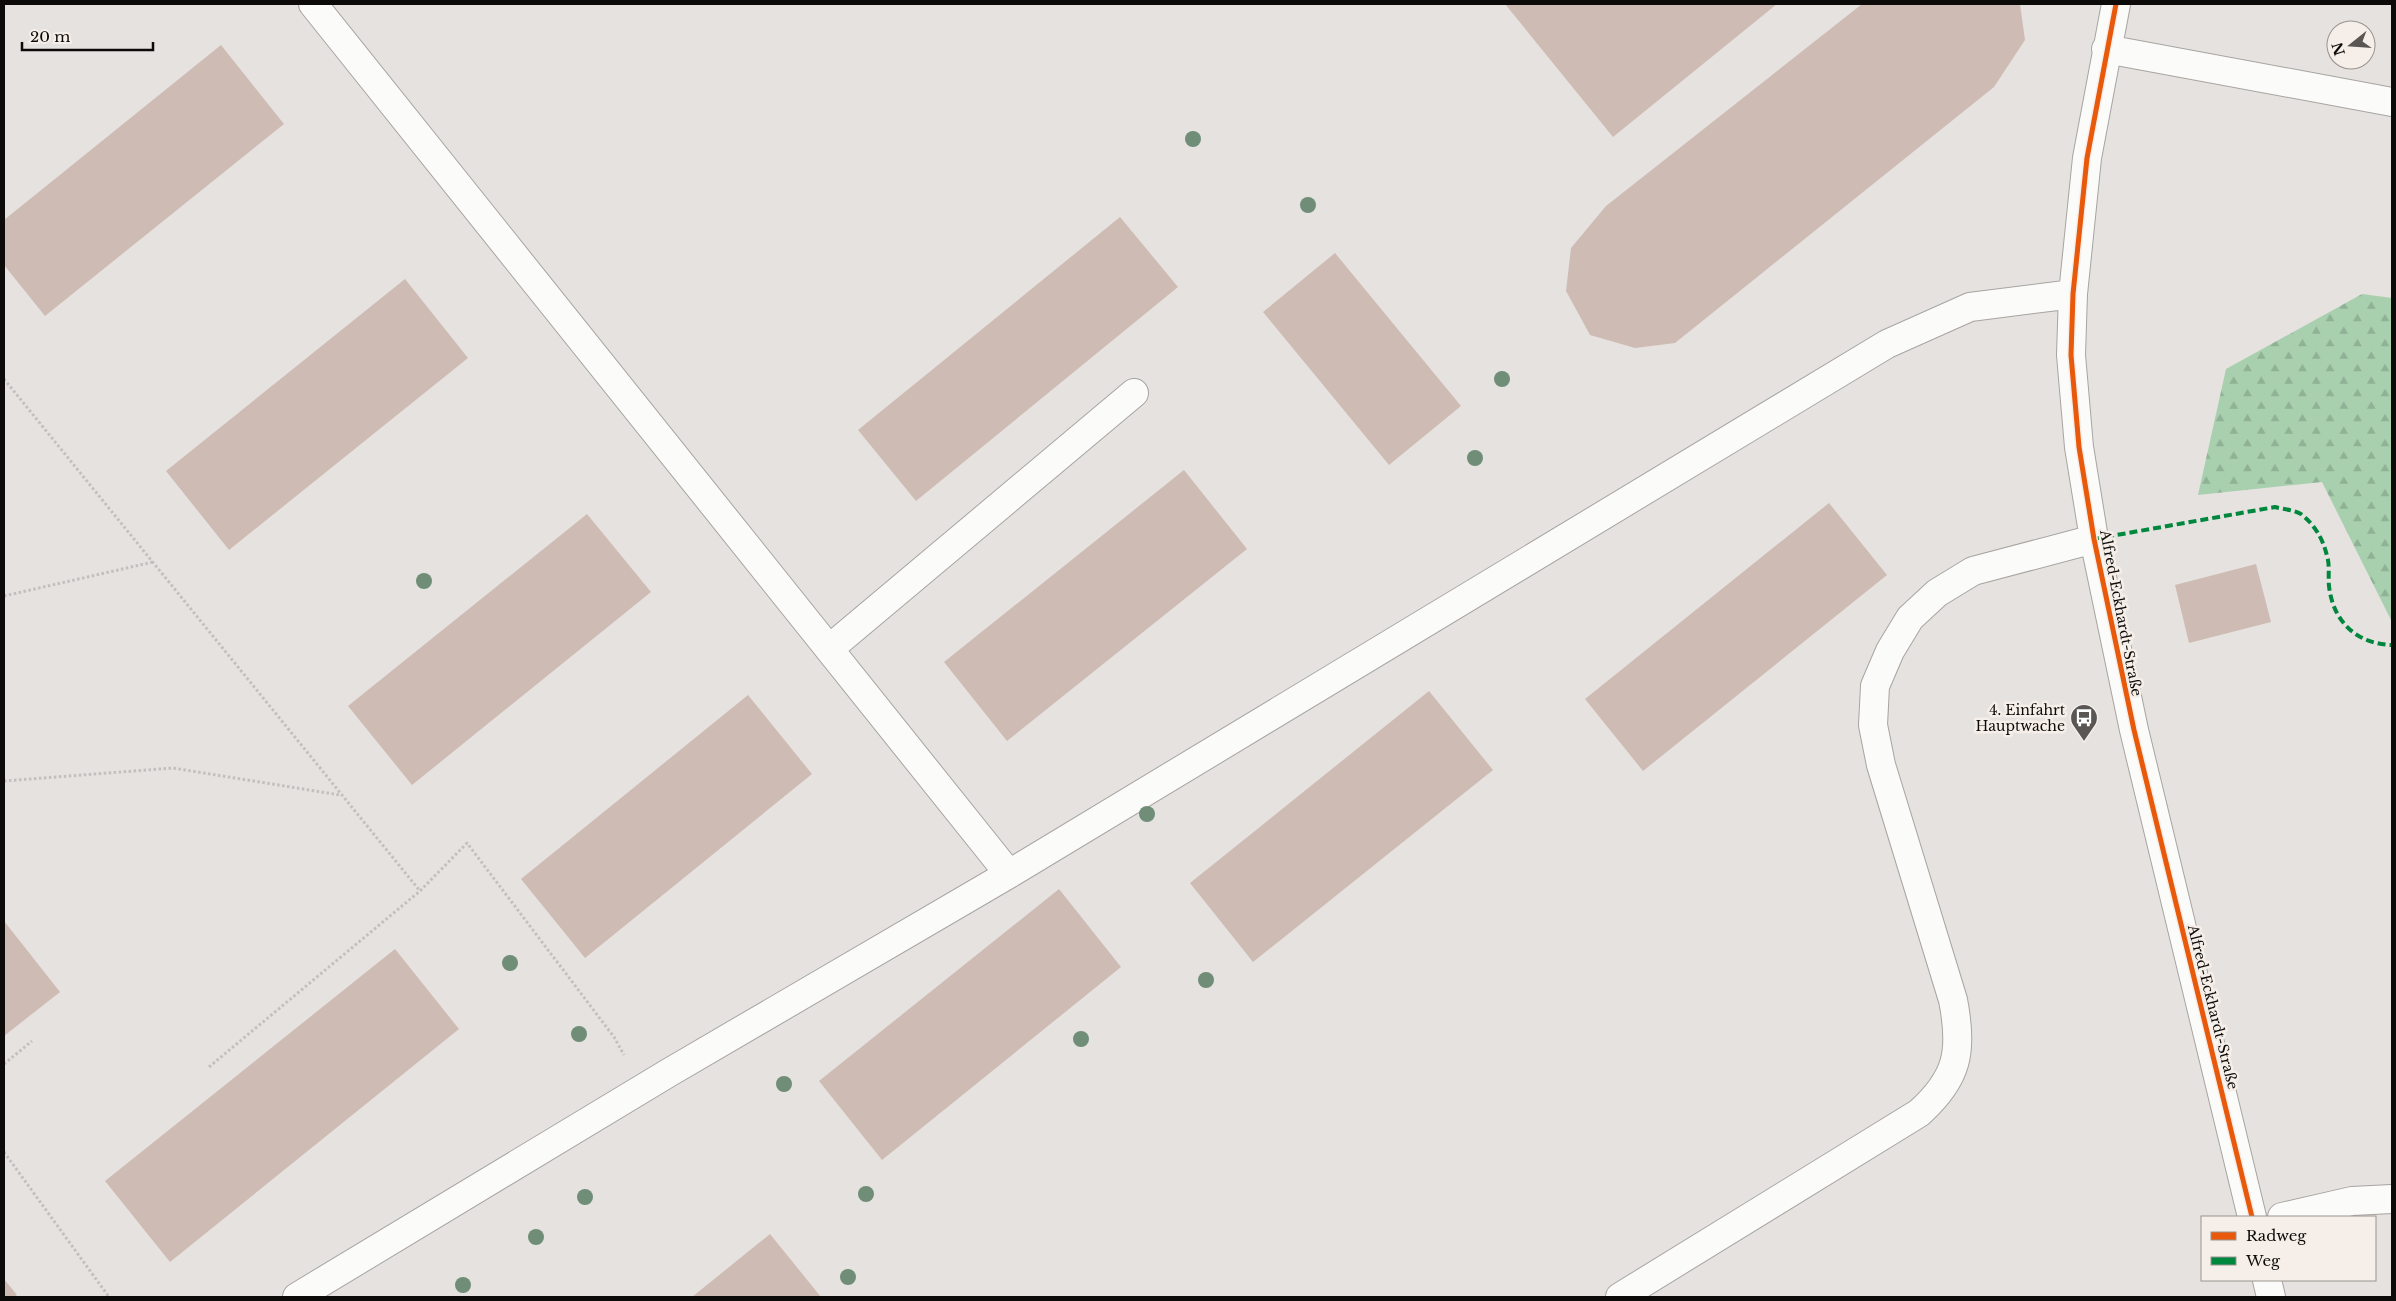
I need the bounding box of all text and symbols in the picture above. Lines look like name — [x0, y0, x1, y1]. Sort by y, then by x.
scale bar — [22, 20, 154, 52]
north arrow — [2326, 20, 2376, 70]
text: 20 m — [30, 27, 70, 46]
text: N — [2328, 40, 2349, 58]
street label: Alfred-Eckhardt-Straße — [2096, 527, 2146, 698]
place label: 4. Einfahrt Hauptwache — [1975, 701, 2066, 735]
bus stop icon: 4. Einfahrt Hauptwache — [2069, 703, 2099, 742]
street label: Alfred-Eckhardt-Straße — [2184, 922, 2242, 1091]
legend — [2201, 1216, 2376, 1281]
text: Radweg — [2246, 1226, 2307, 1245]
text: Weg — [2245, 1251, 2281, 1270]

